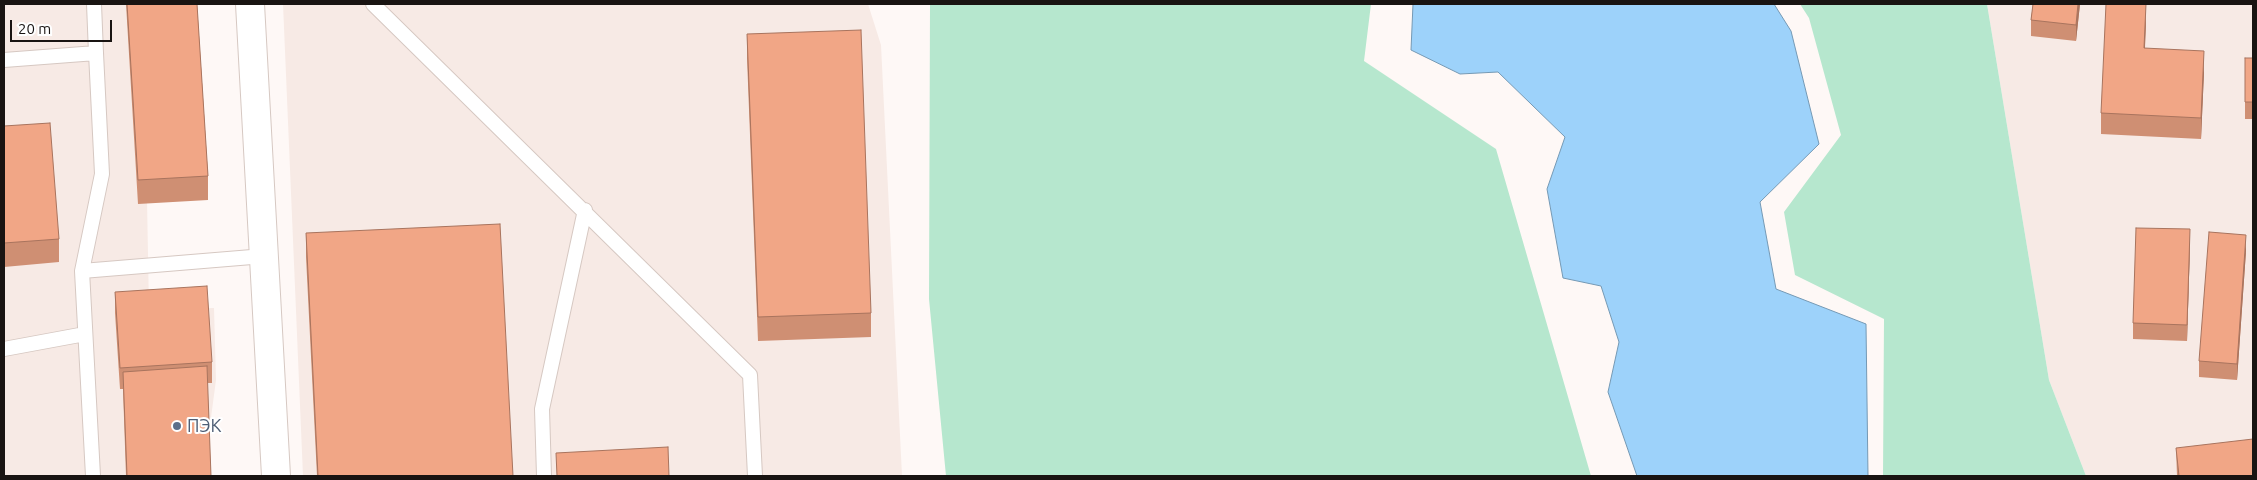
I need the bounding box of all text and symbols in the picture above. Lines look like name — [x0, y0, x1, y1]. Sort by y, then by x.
scale bar — [12, 10, 115, 42]
text: 20 m — [18, 20, 51, 37]
place label: ПЭК — [187, 415, 221, 437]
marker: ПЭК — [171, 420, 183, 432]

